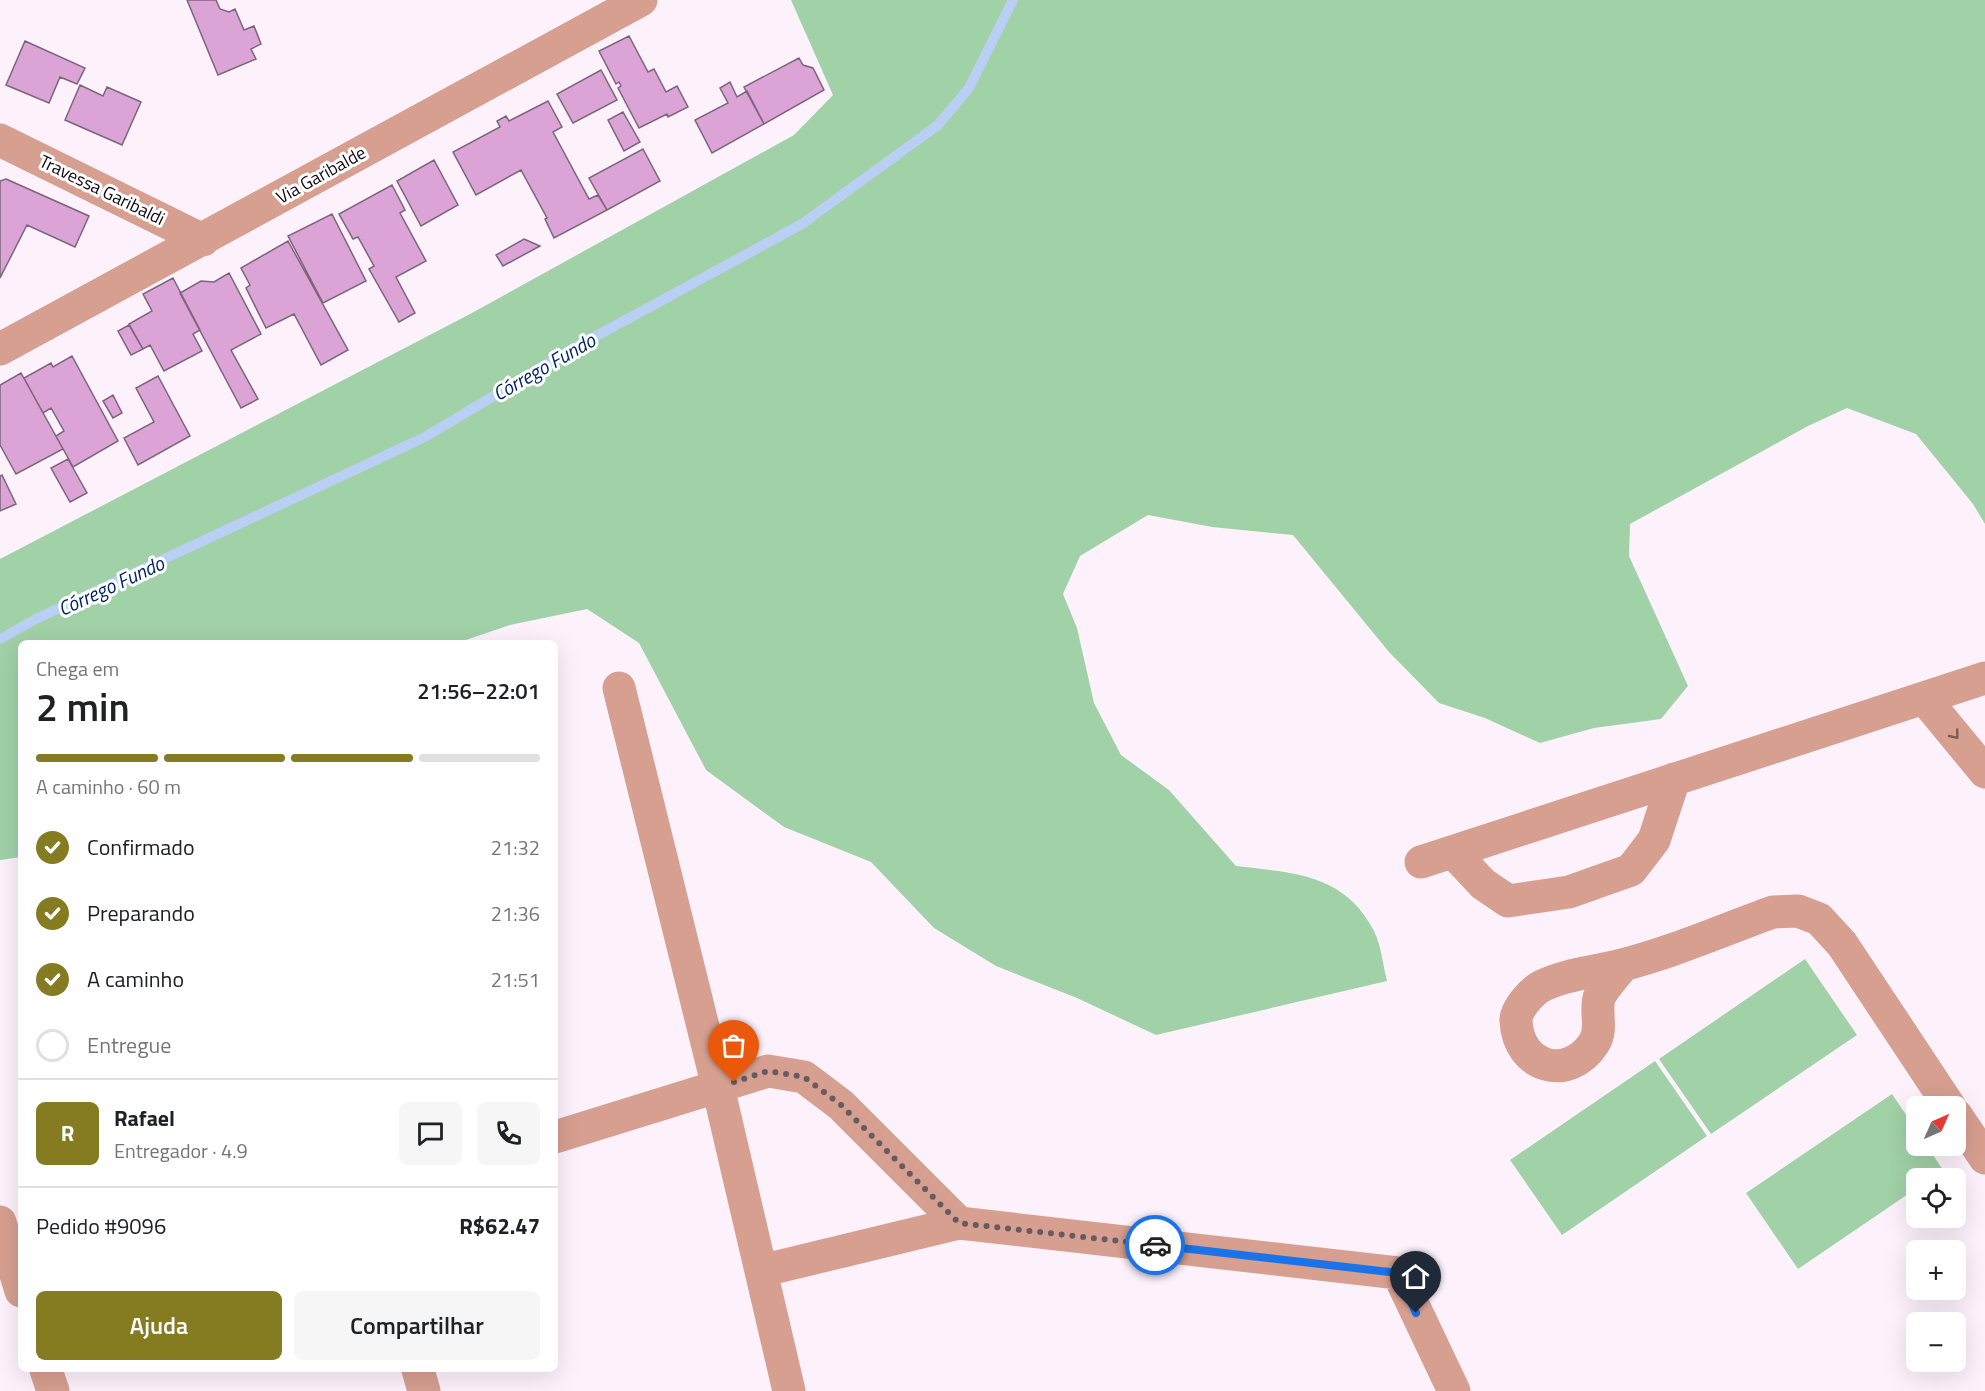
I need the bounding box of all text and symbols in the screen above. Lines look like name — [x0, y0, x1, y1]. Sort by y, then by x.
street label: Via Garibalde — [271, 139, 371, 210]
street label: Travessa Garibaldi — [35, 147, 170, 232]
water label: Córrego Fundo — [487, 324, 602, 409]
water label: Córrego Fundo — [52, 547, 170, 624]
text: Chega em — [36, 653, 119, 684]
text: 21:56–22:01 — [417, 674, 540, 708]
text: 2 min — [36, 677, 130, 736]
one-way arrow — [1947, 728, 1958, 739]
text: A caminho · 60 m — [36, 771, 181, 802]
text: Confirmado — [87, 830, 195, 864]
icon: check — [36, 831, 69, 864]
text: 21:32 — [491, 832, 540, 863]
text: Preparando — [87, 896, 195, 930]
icon: check — [36, 897, 69, 930]
text: 21:36 — [491, 898, 540, 929]
text: A caminho — [87, 962, 184, 996]
icon: check — [36, 963, 69, 996]
text: 21:51 — [491, 964, 540, 995]
pin — [708, 1020, 759, 1082]
text: Entregue — [87, 1028, 171, 1062]
icon: bag — [717, 1029, 750, 1062]
north arrow — [1906, 1096, 1966, 1156]
map controls — [1906, 1096, 1966, 1372]
text: Rafael — [114, 1101, 175, 1135]
button: chat — [399, 1102, 462, 1165]
button: phone — [477, 1102, 540, 1165]
text: R — [61, 1116, 74, 1150]
text: Entregador · 4.9 — [114, 1135, 248, 1166]
button: locate — [1906, 1168, 1966, 1228]
text: Pedido #9096 — [36, 1209, 166, 1243]
text: R$62.47 — [459, 1209, 540, 1243]
courier — [1125, 1215, 1185, 1275]
icon: car — [1139, 1229, 1172, 1262]
button: + — [1906, 1240, 1966, 1300]
pin — [1390, 1251, 1441, 1313]
icon: home — [1399, 1260, 1432, 1293]
button: Ajuda — [36, 1291, 282, 1360]
button: Compartilhar — [294, 1291, 540, 1360]
button: − — [1906, 1312, 1966, 1372]

